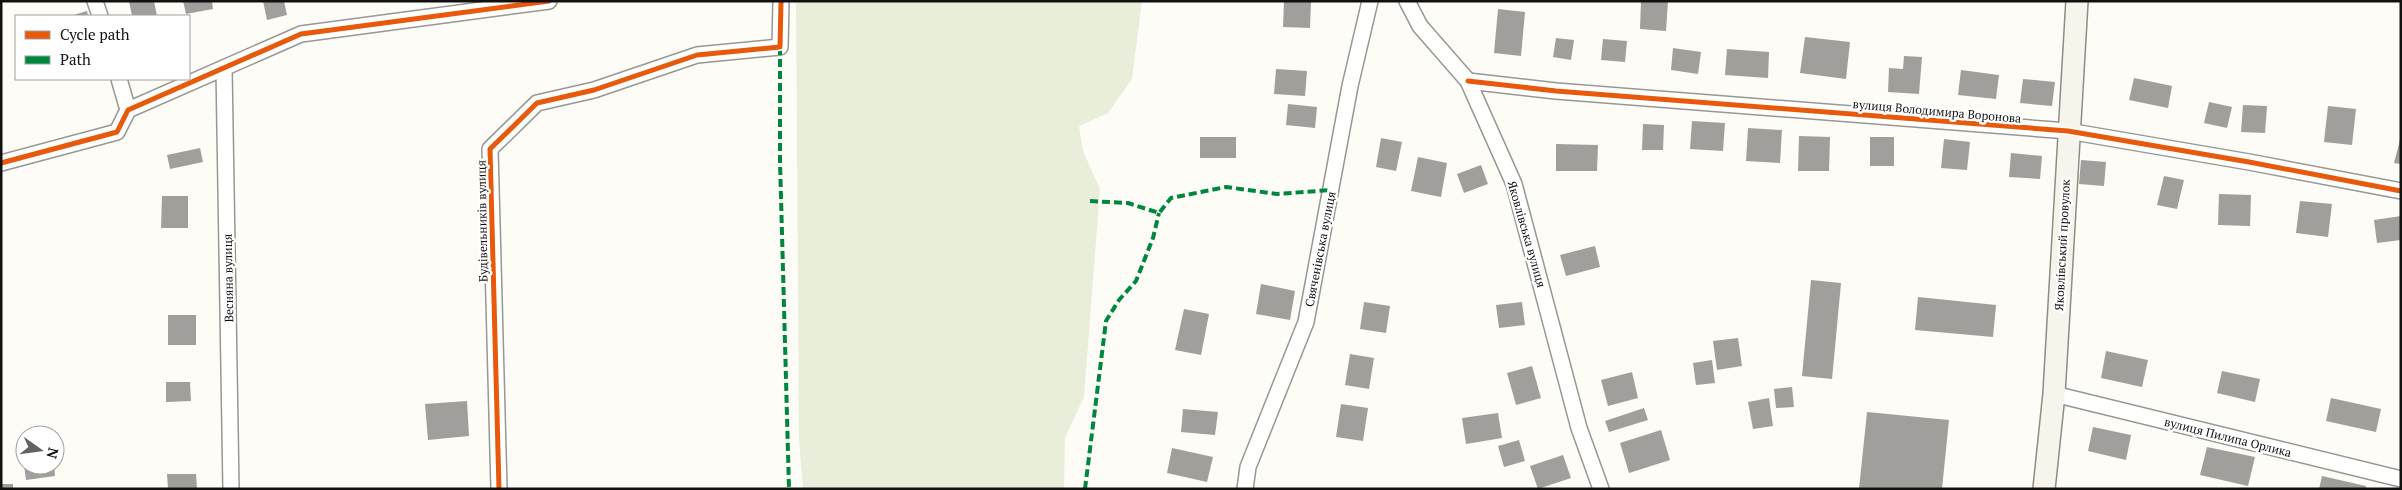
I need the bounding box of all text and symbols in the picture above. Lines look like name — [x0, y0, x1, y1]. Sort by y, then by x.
legend — [15, 15, 190, 80]
text: Cycle path — [60, 24, 130, 44]
text: Path — [60, 49, 91, 69]
street label: вулиця Володимира Воронова — [1852, 96, 2022, 126]
street label: Будівельників вулиця — [473, 160, 491, 282]
street label: Яковлівський провулок — [2051, 178, 2073, 311]
street label: Яковлівська вулиця — [1505, 179, 1549, 289]
street label: Свяченівська вулиця — [1301, 190, 1339, 308]
street label: Весняна вулиця — [220, 234, 236, 322]
street label: вулиця Пилипа Орлика — [2163, 414, 2293, 460]
north arrow — [15, 425, 65, 475]
text: N — [43, 446, 64, 461]

